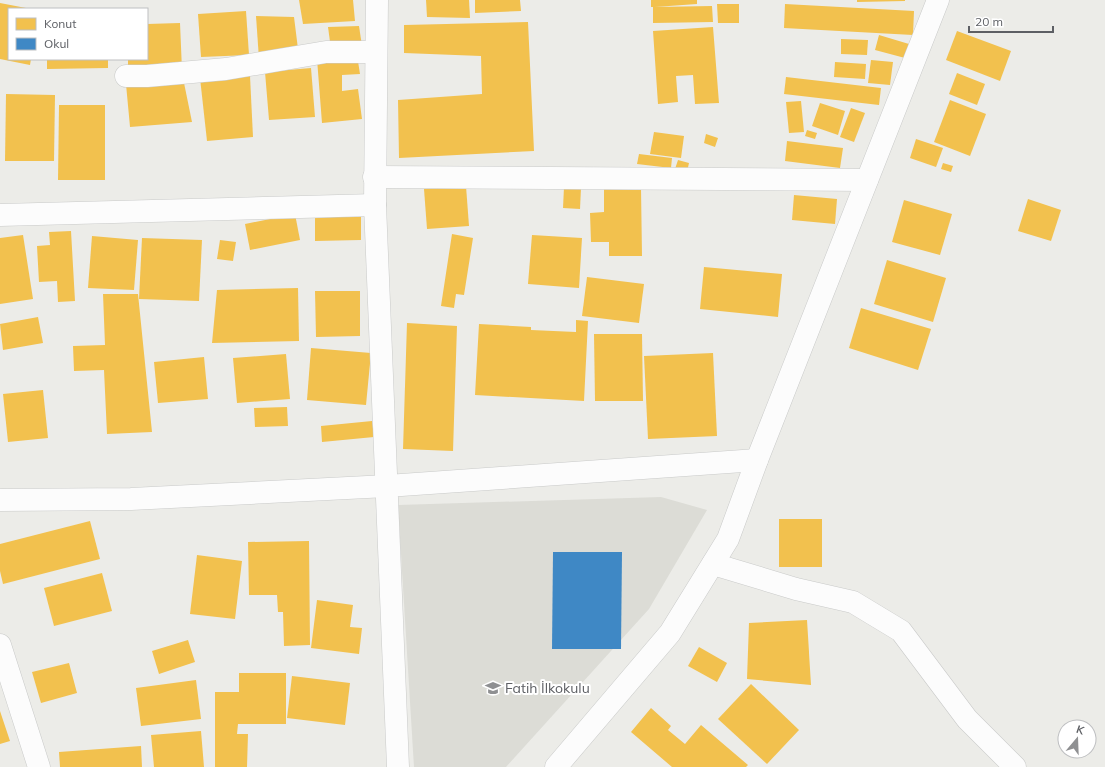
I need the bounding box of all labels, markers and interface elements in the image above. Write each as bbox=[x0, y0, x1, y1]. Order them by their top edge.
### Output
legend bbox=[8, 8, 148, 60]
scale bar bbox=[969, 8, 1053, 34]
text: 20 m bbox=[975, 14, 1003, 29]
text: Konut bbox=[44, 16, 76, 31]
text: Okul bbox=[44, 36, 69, 51]
school or university icon: Fatih İlkokulu bbox=[484, 679, 502, 697]
place label: Fatih İlkokulu bbox=[505, 679, 590, 697]
north arrow bbox=[1057, 719, 1097, 759]
text: K bbox=[1075, 722, 1087, 738]

